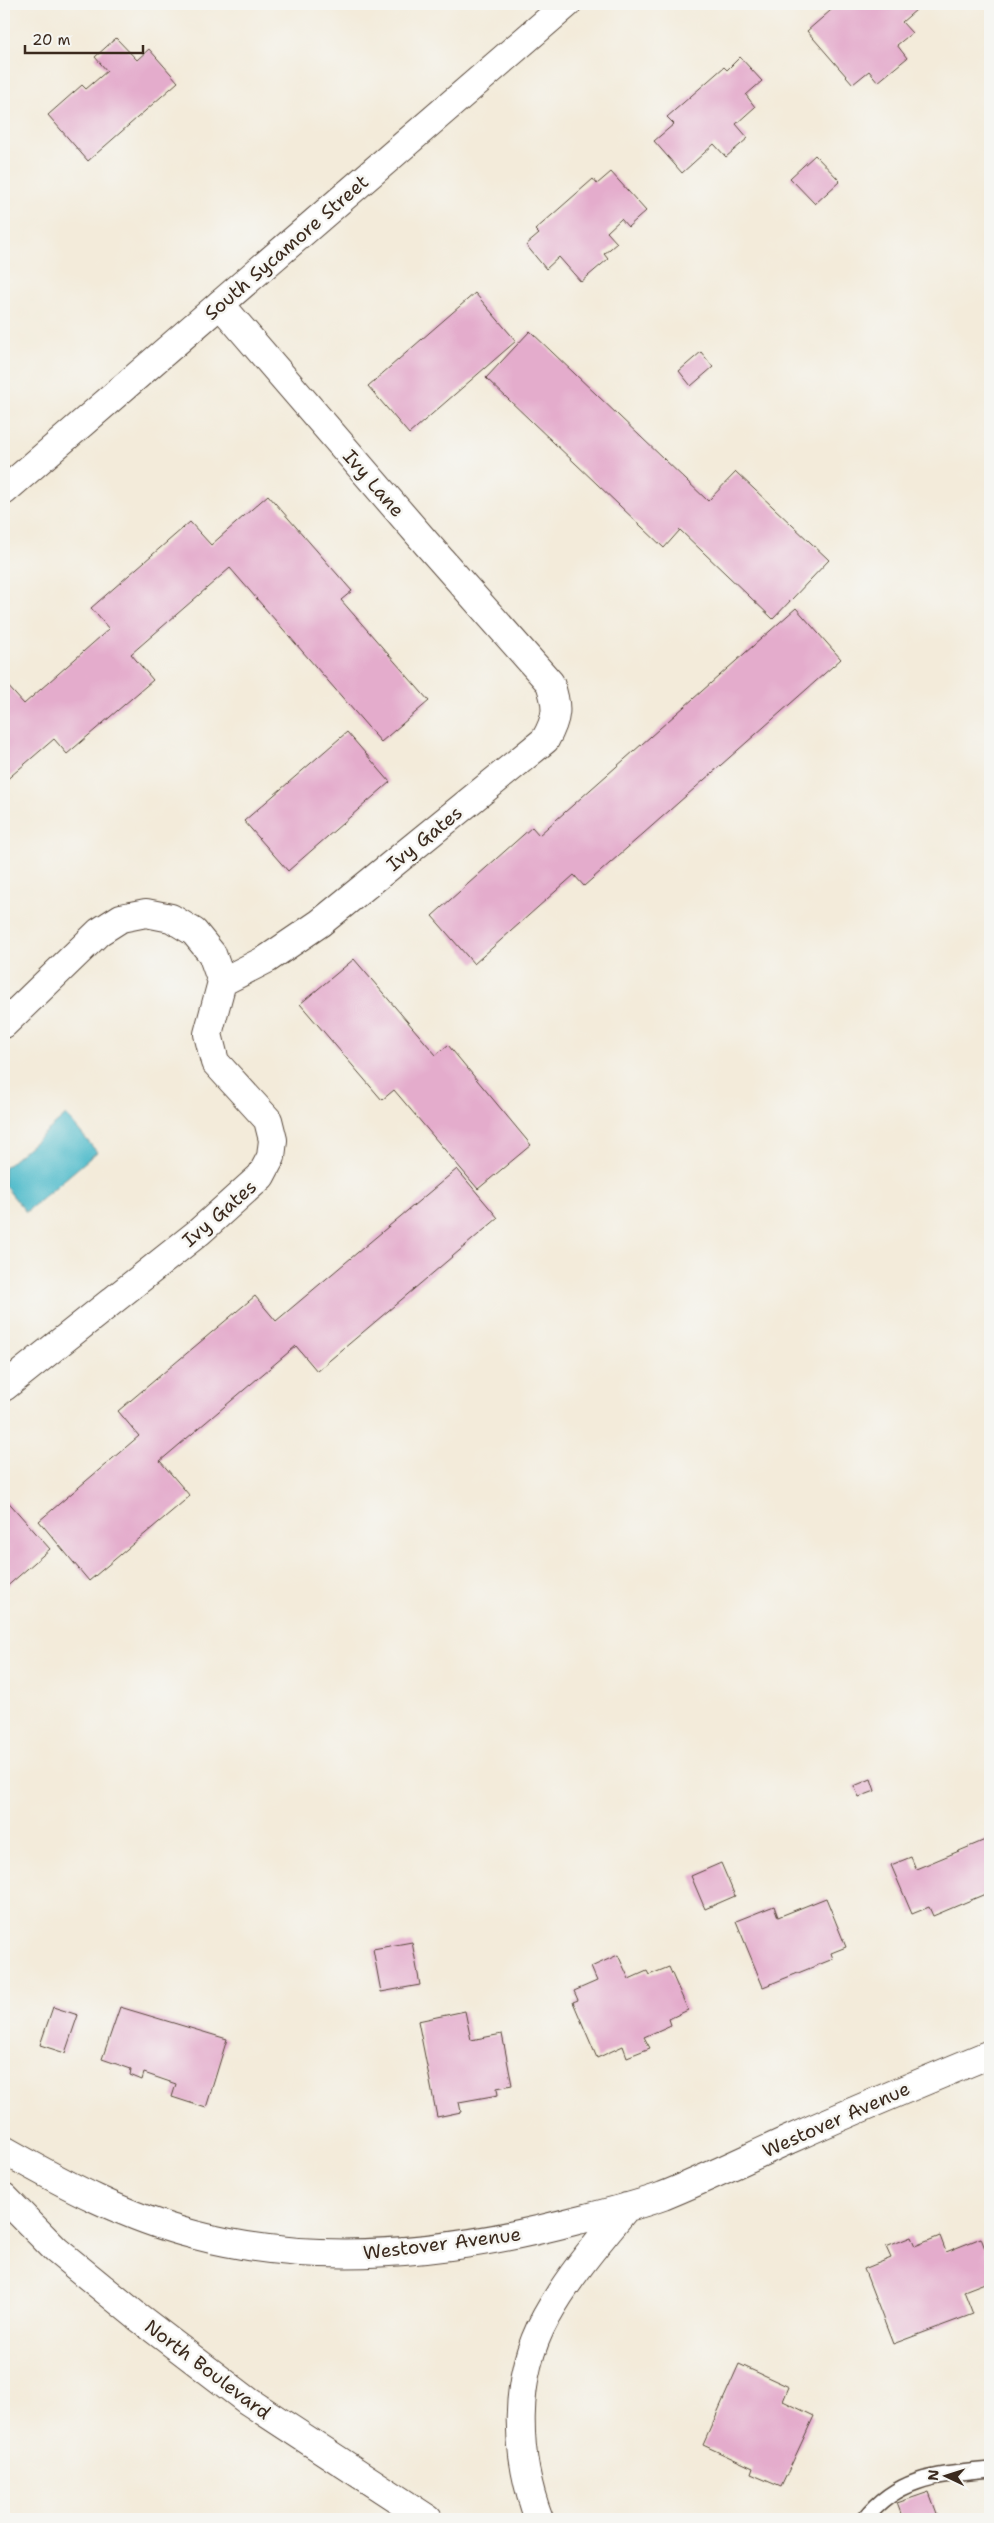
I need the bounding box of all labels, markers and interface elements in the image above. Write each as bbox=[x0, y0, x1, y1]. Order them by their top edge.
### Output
scale bar bbox=[25, 22, 142, 54]
text: 20 m bbox=[32, 30, 71, 50]
street label: South Sycamore Street bbox=[199, 169, 374, 326]
street label: Ivy Lane bbox=[337, 444, 410, 522]
street label: Ivy Gates bbox=[381, 800, 467, 877]
street label: Ivy Gates bbox=[177, 1174, 262, 1253]
street label: Westover Avenue bbox=[759, 2076, 914, 2163]
street label: Westover Avenue bbox=[362, 2221, 522, 2266]
street label: North Boulevard bbox=[140, 2314, 276, 2425]
north arrow bbox=[922, 2450, 972, 2500]
text: N bbox=[924, 2469, 942, 2481]

